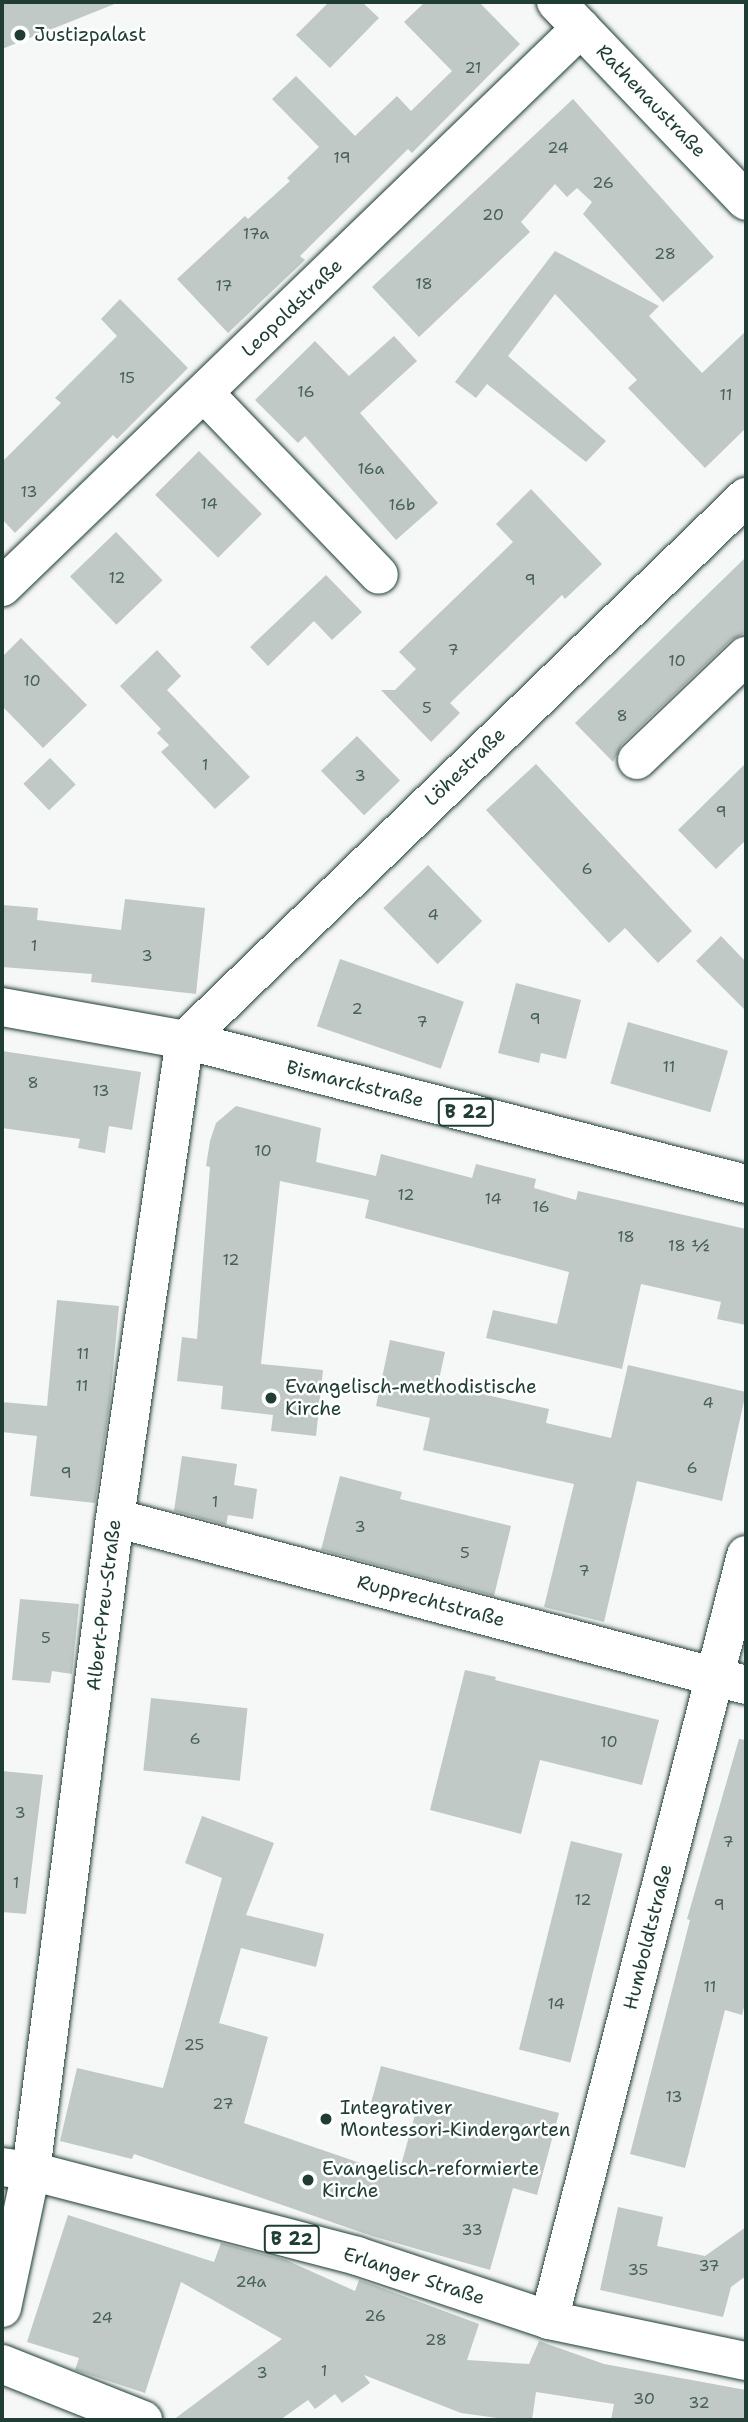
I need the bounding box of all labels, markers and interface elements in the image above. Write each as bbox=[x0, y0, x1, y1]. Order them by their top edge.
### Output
place label: Justizpalast bbox=[34, 24, 146, 46]
marker: Justizpalast bbox=[12, 27, 28, 43]
street label: Rathenaustraße bbox=[591, 40, 711, 162]
house number: 21 bbox=[464, 58, 482, 78]
house number: 24 bbox=[547, 138, 569, 158]
house number: 19 bbox=[333, 148, 351, 168]
house number: 26 bbox=[592, 173, 614, 193]
house number: 20 bbox=[482, 205, 504, 225]
house number: 17a bbox=[243, 224, 269, 244]
house number: 28 bbox=[654, 244, 676, 264]
street label: Leopoldstraße bbox=[237, 254, 347, 362]
house number: 18 bbox=[415, 274, 433, 294]
house number: 17 bbox=[215, 276, 233, 296]
house number: 15 bbox=[119, 368, 135, 388]
house number: 16 bbox=[297, 382, 315, 402]
house number: 11 bbox=[720, 385, 732, 405]
house number: 16a bbox=[357, 459, 385, 479]
house number: 13 bbox=[20, 482, 38, 502]
house number: 14 bbox=[200, 494, 218, 514]
house number: 16b bbox=[389, 495, 415, 515]
house number: 12 bbox=[108, 568, 126, 588]
house number: 9 bbox=[524, 570, 536, 590]
house number: 7 bbox=[447, 640, 459, 660]
house number: 10 bbox=[668, 651, 686, 671]
house number: 10 bbox=[23, 671, 41, 691]
house number: 5 bbox=[422, 698, 432, 718]
house number: 8 bbox=[616, 706, 628, 726]
street label: Löhestraße bbox=[420, 723, 510, 811]
house number: 1 bbox=[202, 755, 208, 775]
house number: 3 bbox=[354, 766, 366, 786]
house number: 9 bbox=[715, 802, 727, 822]
house number: 6 bbox=[581, 859, 593, 879]
house number: 4 bbox=[427, 905, 439, 925]
house number: 1 bbox=[31, 936, 37, 956]
house number: 3 bbox=[141, 946, 153, 966]
house number: 2 bbox=[351, 999, 363, 1019]
house number: 9 bbox=[529, 1009, 541, 1029]
house number: 7 bbox=[416, 1012, 428, 1032]
street label: Bismarckstraße bbox=[284, 1056, 426, 1112]
house number: 11 bbox=[663, 1057, 675, 1077]
house number: 8 bbox=[27, 1073, 39, 1093]
house number: 13 bbox=[92, 1081, 110, 1101]
road number: B 22 bbox=[436, 1098, 496, 1126]
house number: 10 bbox=[254, 1141, 272, 1161]
house number: 12 bbox=[397, 1185, 415, 1205]
house number: 14 bbox=[484, 1189, 502, 1209]
house number: 16 bbox=[532, 1197, 550, 1217]
house number: 18 bbox=[617, 1227, 635, 1247]
house number: 18 ½ bbox=[668, 1236, 710, 1256]
house number: 12 bbox=[222, 1250, 240, 1270]
house number: 11 bbox=[77, 1344, 89, 1364]
house number: 11 bbox=[76, 1376, 88, 1396]
place label: Evangelisch-methodistische Kirche bbox=[285, 1376, 537, 1420]
marker: Evangelisch-methodistische Kirche bbox=[263, 1390, 279, 1406]
house number: 4 bbox=[702, 1393, 714, 1413]
house number: 6 bbox=[686, 1458, 698, 1478]
house number: 9 bbox=[60, 1463, 72, 1483]
house number: 1 bbox=[212, 1492, 218, 1512]
house number: 3 bbox=[354, 1517, 366, 1537]
street label: Albert-Preu-Straße bbox=[82, 1518, 126, 1692]
house number: 5 bbox=[460, 1543, 470, 1563]
house number: 7 bbox=[578, 1561, 590, 1581]
street label: Rupprechtstraße bbox=[355, 1570, 507, 1632]
house number: 5 bbox=[41, 1628, 51, 1648]
house number: 6 bbox=[189, 1729, 201, 1749]
house number: 10 bbox=[600, 1732, 618, 1752]
house number: 3 bbox=[14, 1803, 26, 1823]
house number: 7 bbox=[722, 1832, 734, 1852]
street label: Humboldtstraße bbox=[619, 1862, 677, 2012]
house number: 1 bbox=[13, 1873, 19, 1893]
house number: 12 bbox=[574, 1890, 592, 1910]
house number: 9 bbox=[713, 1895, 725, 1915]
house number: 11 bbox=[704, 1977, 716, 1997]
house number: 14 bbox=[547, 1994, 565, 2014]
house number: 25 bbox=[184, 2035, 204, 2055]
house number: 13 bbox=[665, 2087, 683, 2107]
house number: 27 bbox=[212, 2094, 234, 2114]
place label: Integrativer Montessori-Kindergarten bbox=[340, 2097, 570, 2141]
marker: Integrativer Montessori-Kindergarten bbox=[318, 2111, 334, 2127]
place label: Evangelisch-reformierte Kirche bbox=[322, 2158, 539, 2202]
marker: Evangelisch-reformierte Kirche bbox=[300, 2172, 316, 2188]
house number: 33 bbox=[461, 2220, 483, 2240]
road number: B 22 bbox=[262, 2224, 322, 2253]
street label: Erlanger Straße bbox=[340, 2242, 488, 2310]
house number: 37 bbox=[698, 2256, 720, 2276]
house number: 35 bbox=[628, 2260, 648, 2280]
house number: 24a bbox=[235, 2272, 267, 2292]
house number: 26 bbox=[364, 2306, 386, 2326]
house number: 24 bbox=[91, 2308, 113, 2328]
house number: 28 bbox=[425, 2330, 447, 2350]
house number: 1 bbox=[321, 2361, 327, 2381]
house number: 3 bbox=[256, 2363, 268, 2383]
house number: 30 bbox=[633, 2389, 655, 2409]
house number: 32 bbox=[688, 2393, 710, 2413]

